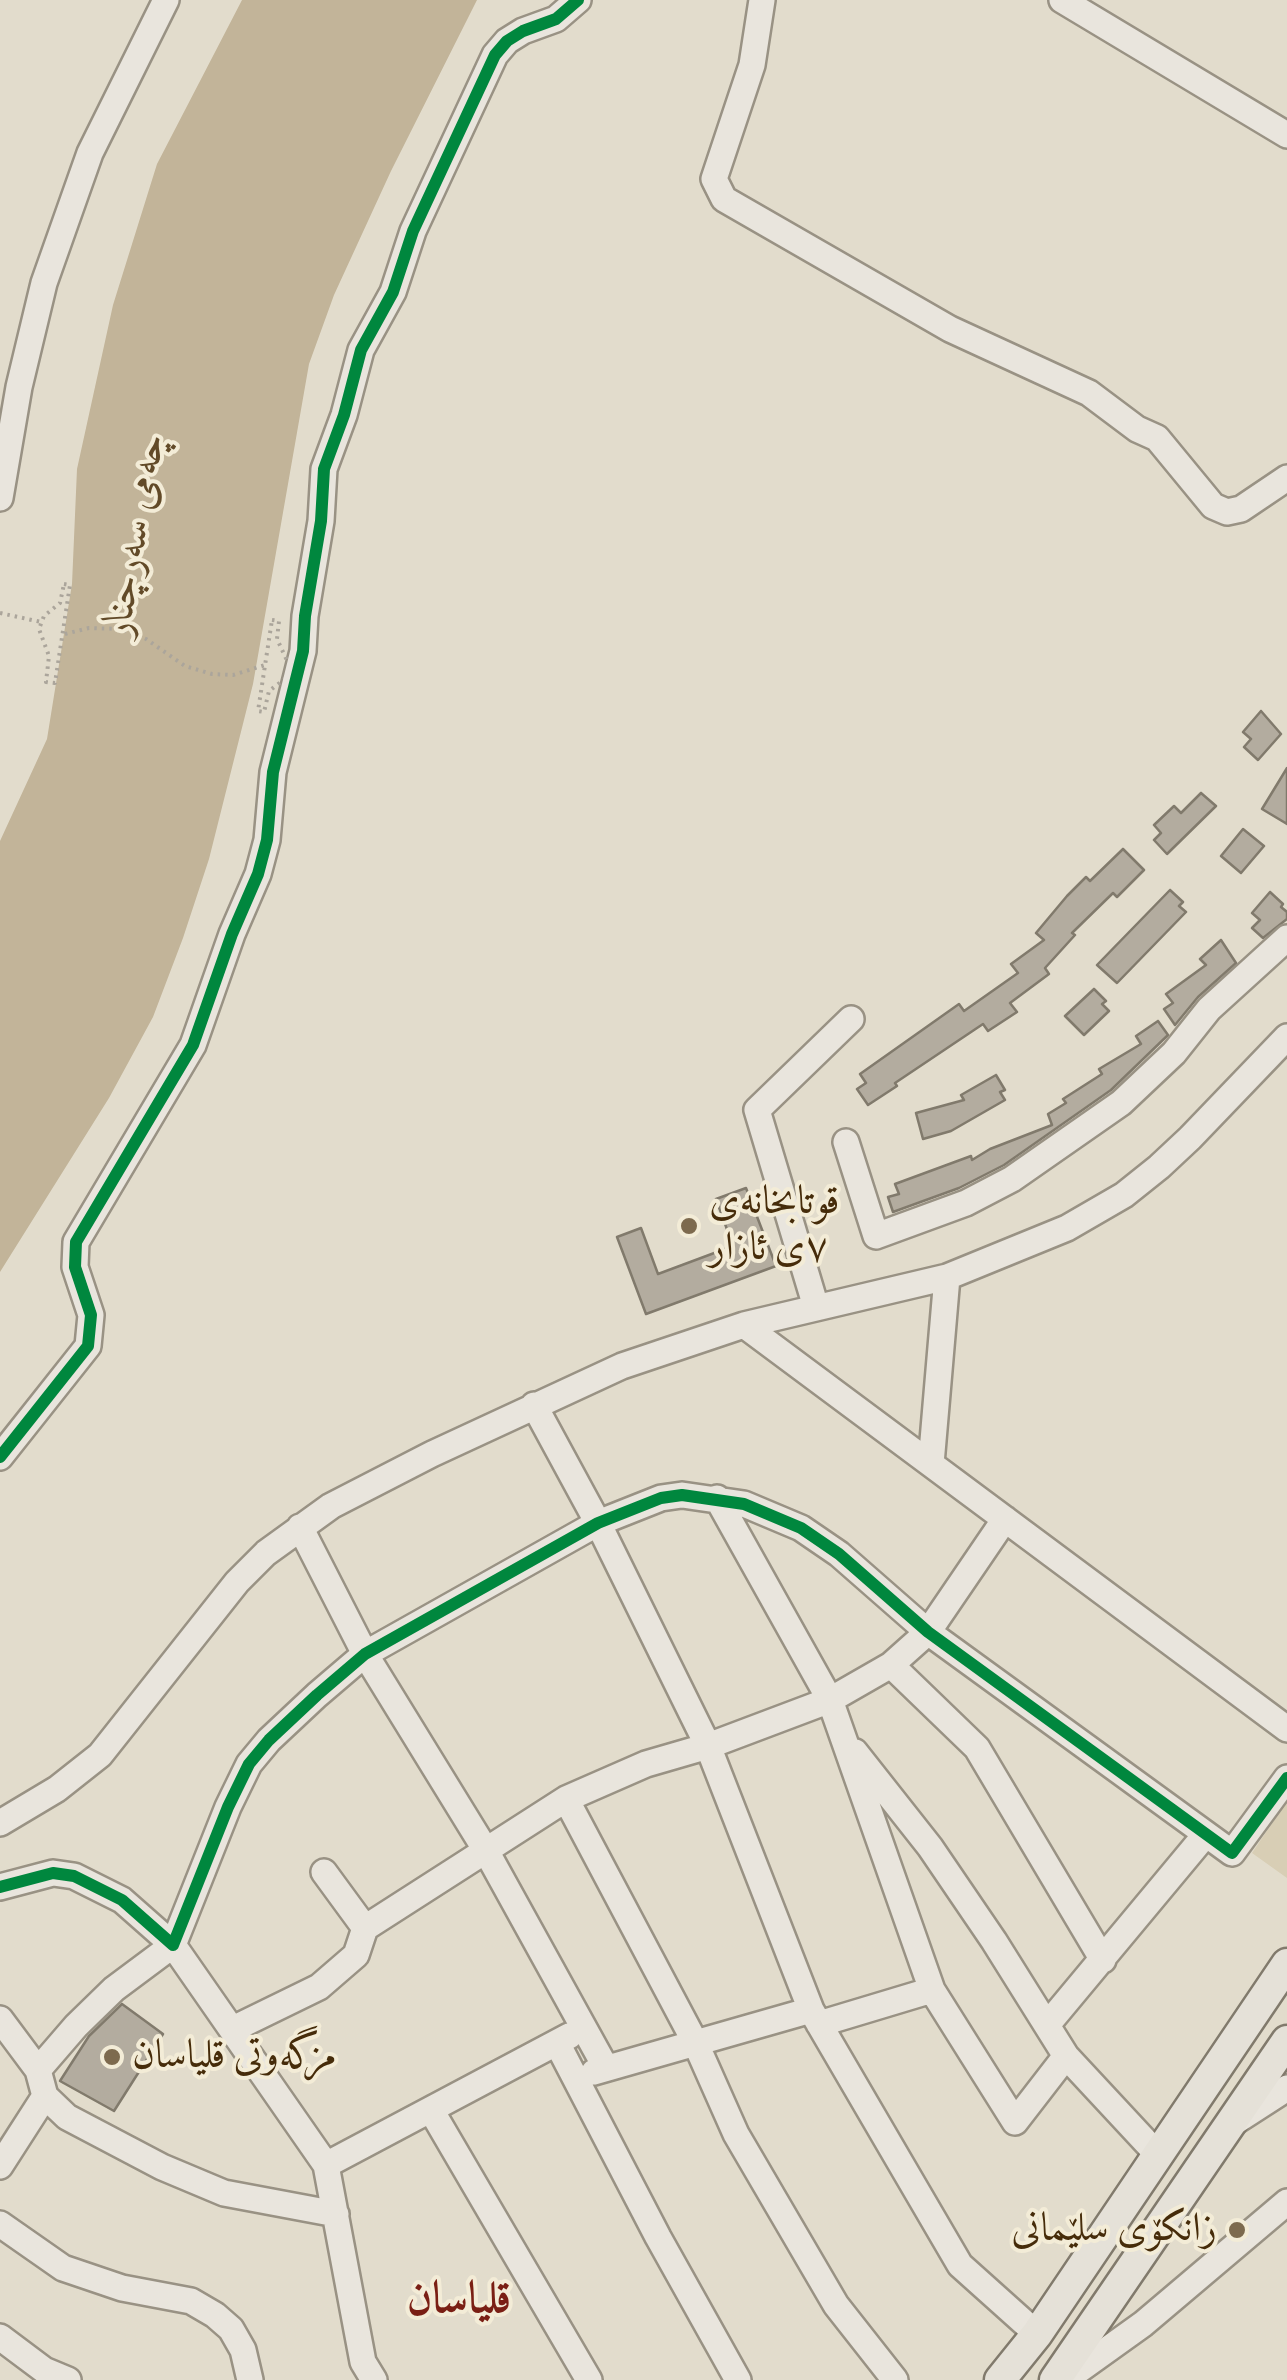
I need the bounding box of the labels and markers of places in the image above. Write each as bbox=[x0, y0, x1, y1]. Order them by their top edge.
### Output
place label: قوتابخانەی ٧ی ئازار bbox=[709, 1179, 840, 1273]
marker: قوتابخانەی ٧ی ئازار bbox=[678, 1215, 700, 1237]
place label: مزگەوتی قلیاسان bbox=[132, 2033, 336, 2081]
marker: مزگەوتی قلیاسان bbox=[101, 2046, 123, 2068]
place label: زانکۆی سلێمانی bbox=[1011, 2206, 1217, 2254]
marker: زانکۆی سلێمانی bbox=[1226, 2219, 1248, 2241]

